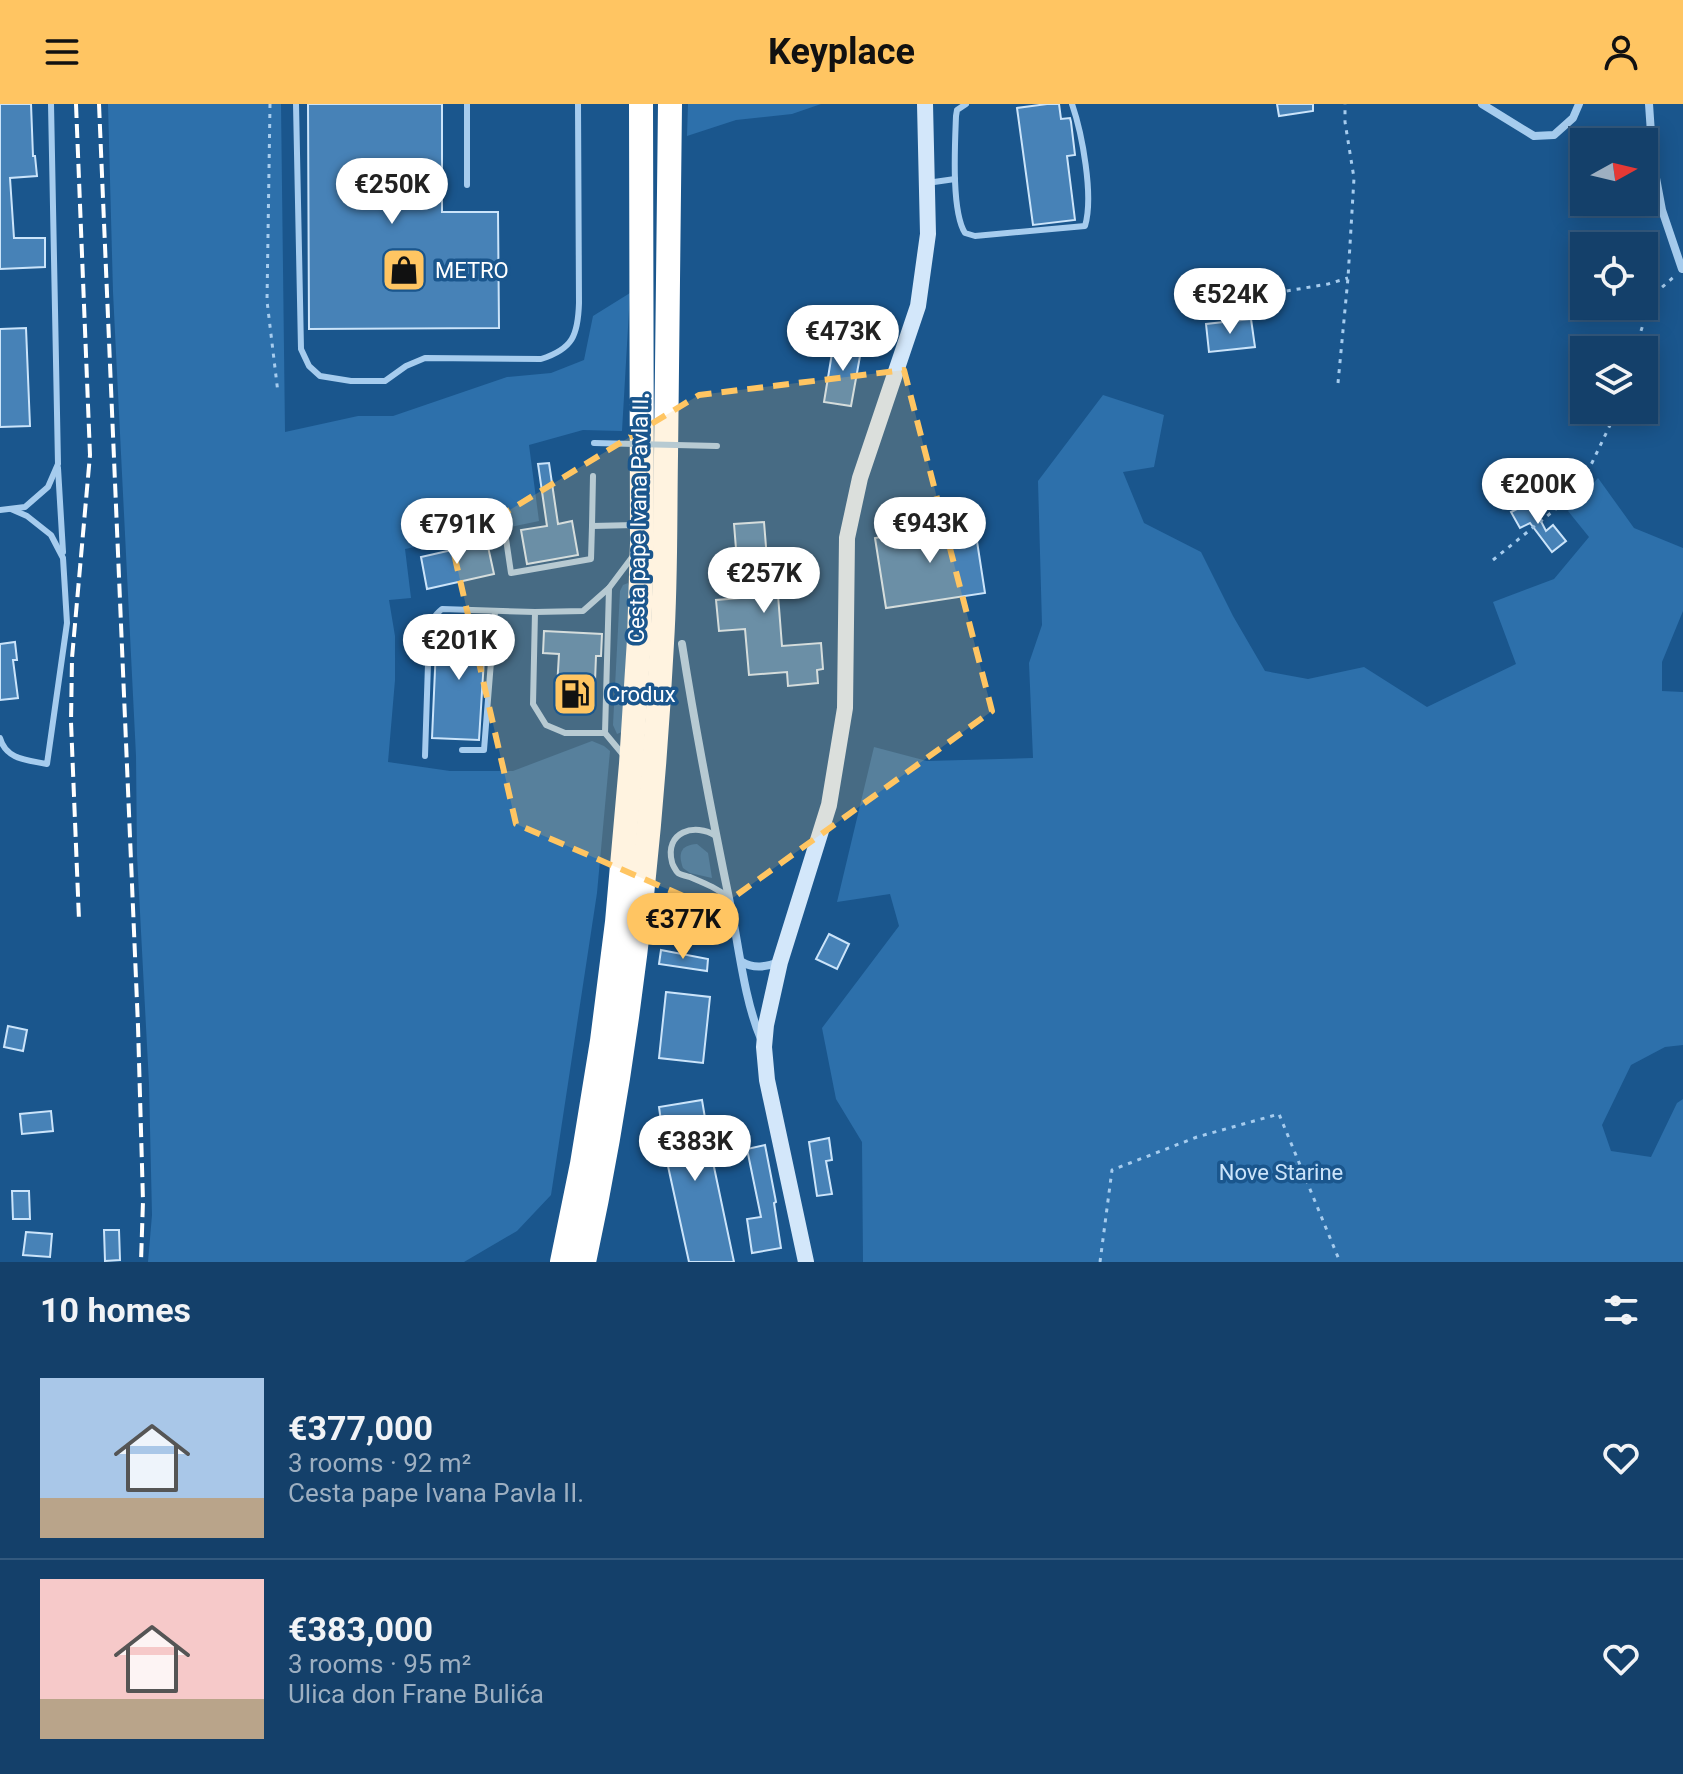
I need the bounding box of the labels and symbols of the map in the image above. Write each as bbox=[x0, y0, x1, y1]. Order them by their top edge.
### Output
north arrow bbox=[1570, 128, 1658, 216]
pin: €250K bbox=[336, 158, 448, 226]
shop icon: METRO bbox=[380, 246, 428, 294]
place label: METRO bbox=[435, 258, 509, 283]
pin: €524K bbox=[1174, 268, 1286, 336]
pin: €473K bbox=[787, 305, 899, 373]
street label: Cesta pape Ivana Pavla II. bbox=[624, 393, 653, 643]
pin: €200K bbox=[1482, 458, 1594, 526]
pin: €943K bbox=[874, 497, 986, 565]
pin: €791K bbox=[401, 498, 513, 566]
pin: €257K bbox=[708, 547, 820, 615]
pin: €201K bbox=[403, 614, 515, 682]
fuel station icon: Crodux bbox=[551, 670, 599, 718]
place label: Crodux bbox=[606, 682, 676, 707]
pin: €377K bbox=[627, 893, 739, 961]
pin: €383K bbox=[639, 1115, 751, 1183]
park label: Nove Starine bbox=[1219, 1160, 1343, 1185]

